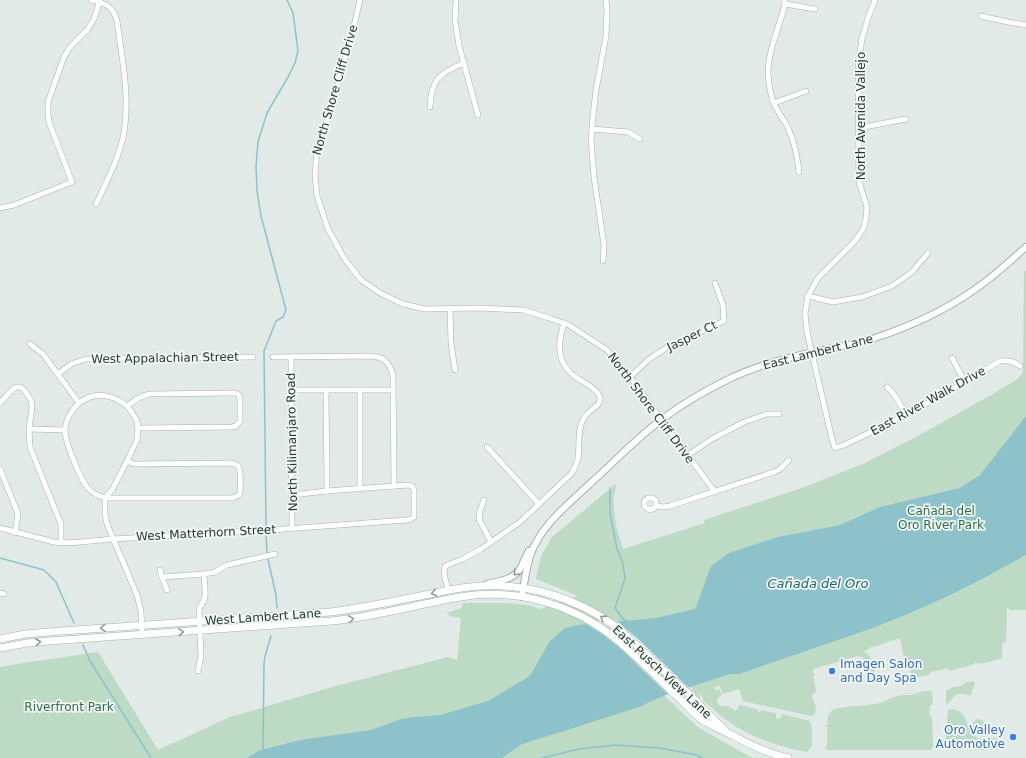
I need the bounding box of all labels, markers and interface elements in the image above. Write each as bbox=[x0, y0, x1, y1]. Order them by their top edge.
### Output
street label: North Shore Cliff Drive bbox=[310, 23, 360, 157]
street label: North Avenida Vallejo bbox=[854, 52, 868, 180]
street label: Jasper Ct bbox=[664, 318, 720, 355]
street label: East Lambert Lane bbox=[762, 332, 874, 372]
street label: West Appalachian Street bbox=[91, 350, 239, 366]
street label: North Shore Cliff Drive bbox=[605, 350, 697, 466]
street label: East River Walk Drive bbox=[868, 364, 988, 438]
street label: North Kilimanjaro Road bbox=[284, 373, 300, 511]
park label: Cañada del Oro River Park bbox=[898, 504, 984, 532]
street label: West Matterhorn Street bbox=[136, 522, 277, 544]
one-way arrow bbox=[513, 568, 520, 576]
water label: Cañada del Oro bbox=[767, 576, 869, 591]
one-way arrow bbox=[430, 589, 437, 597]
street label: West Lambert Lane bbox=[204, 606, 322, 628]
one-way arrow bbox=[347, 615, 354, 624]
one-way arrow bbox=[600, 616, 607, 623]
one-way arrow bbox=[100, 623, 106, 632]
street label: East Pusch View Lane bbox=[610, 623, 714, 721]
one-way arrow bbox=[178, 627, 184, 636]
one-way arrow bbox=[35, 638, 42, 647]
place label: Imagen Salon and Day Spa bbox=[840, 657, 922, 685]
marker: Imagen Salon and Day Spa bbox=[827, 666, 837, 676]
park label: Riverfront Park bbox=[24, 700, 114, 714]
place label: Oro Valley Automotive bbox=[936, 723, 1005, 751]
marker: Oro Valley Automotive bbox=[1008, 732, 1018, 742]

